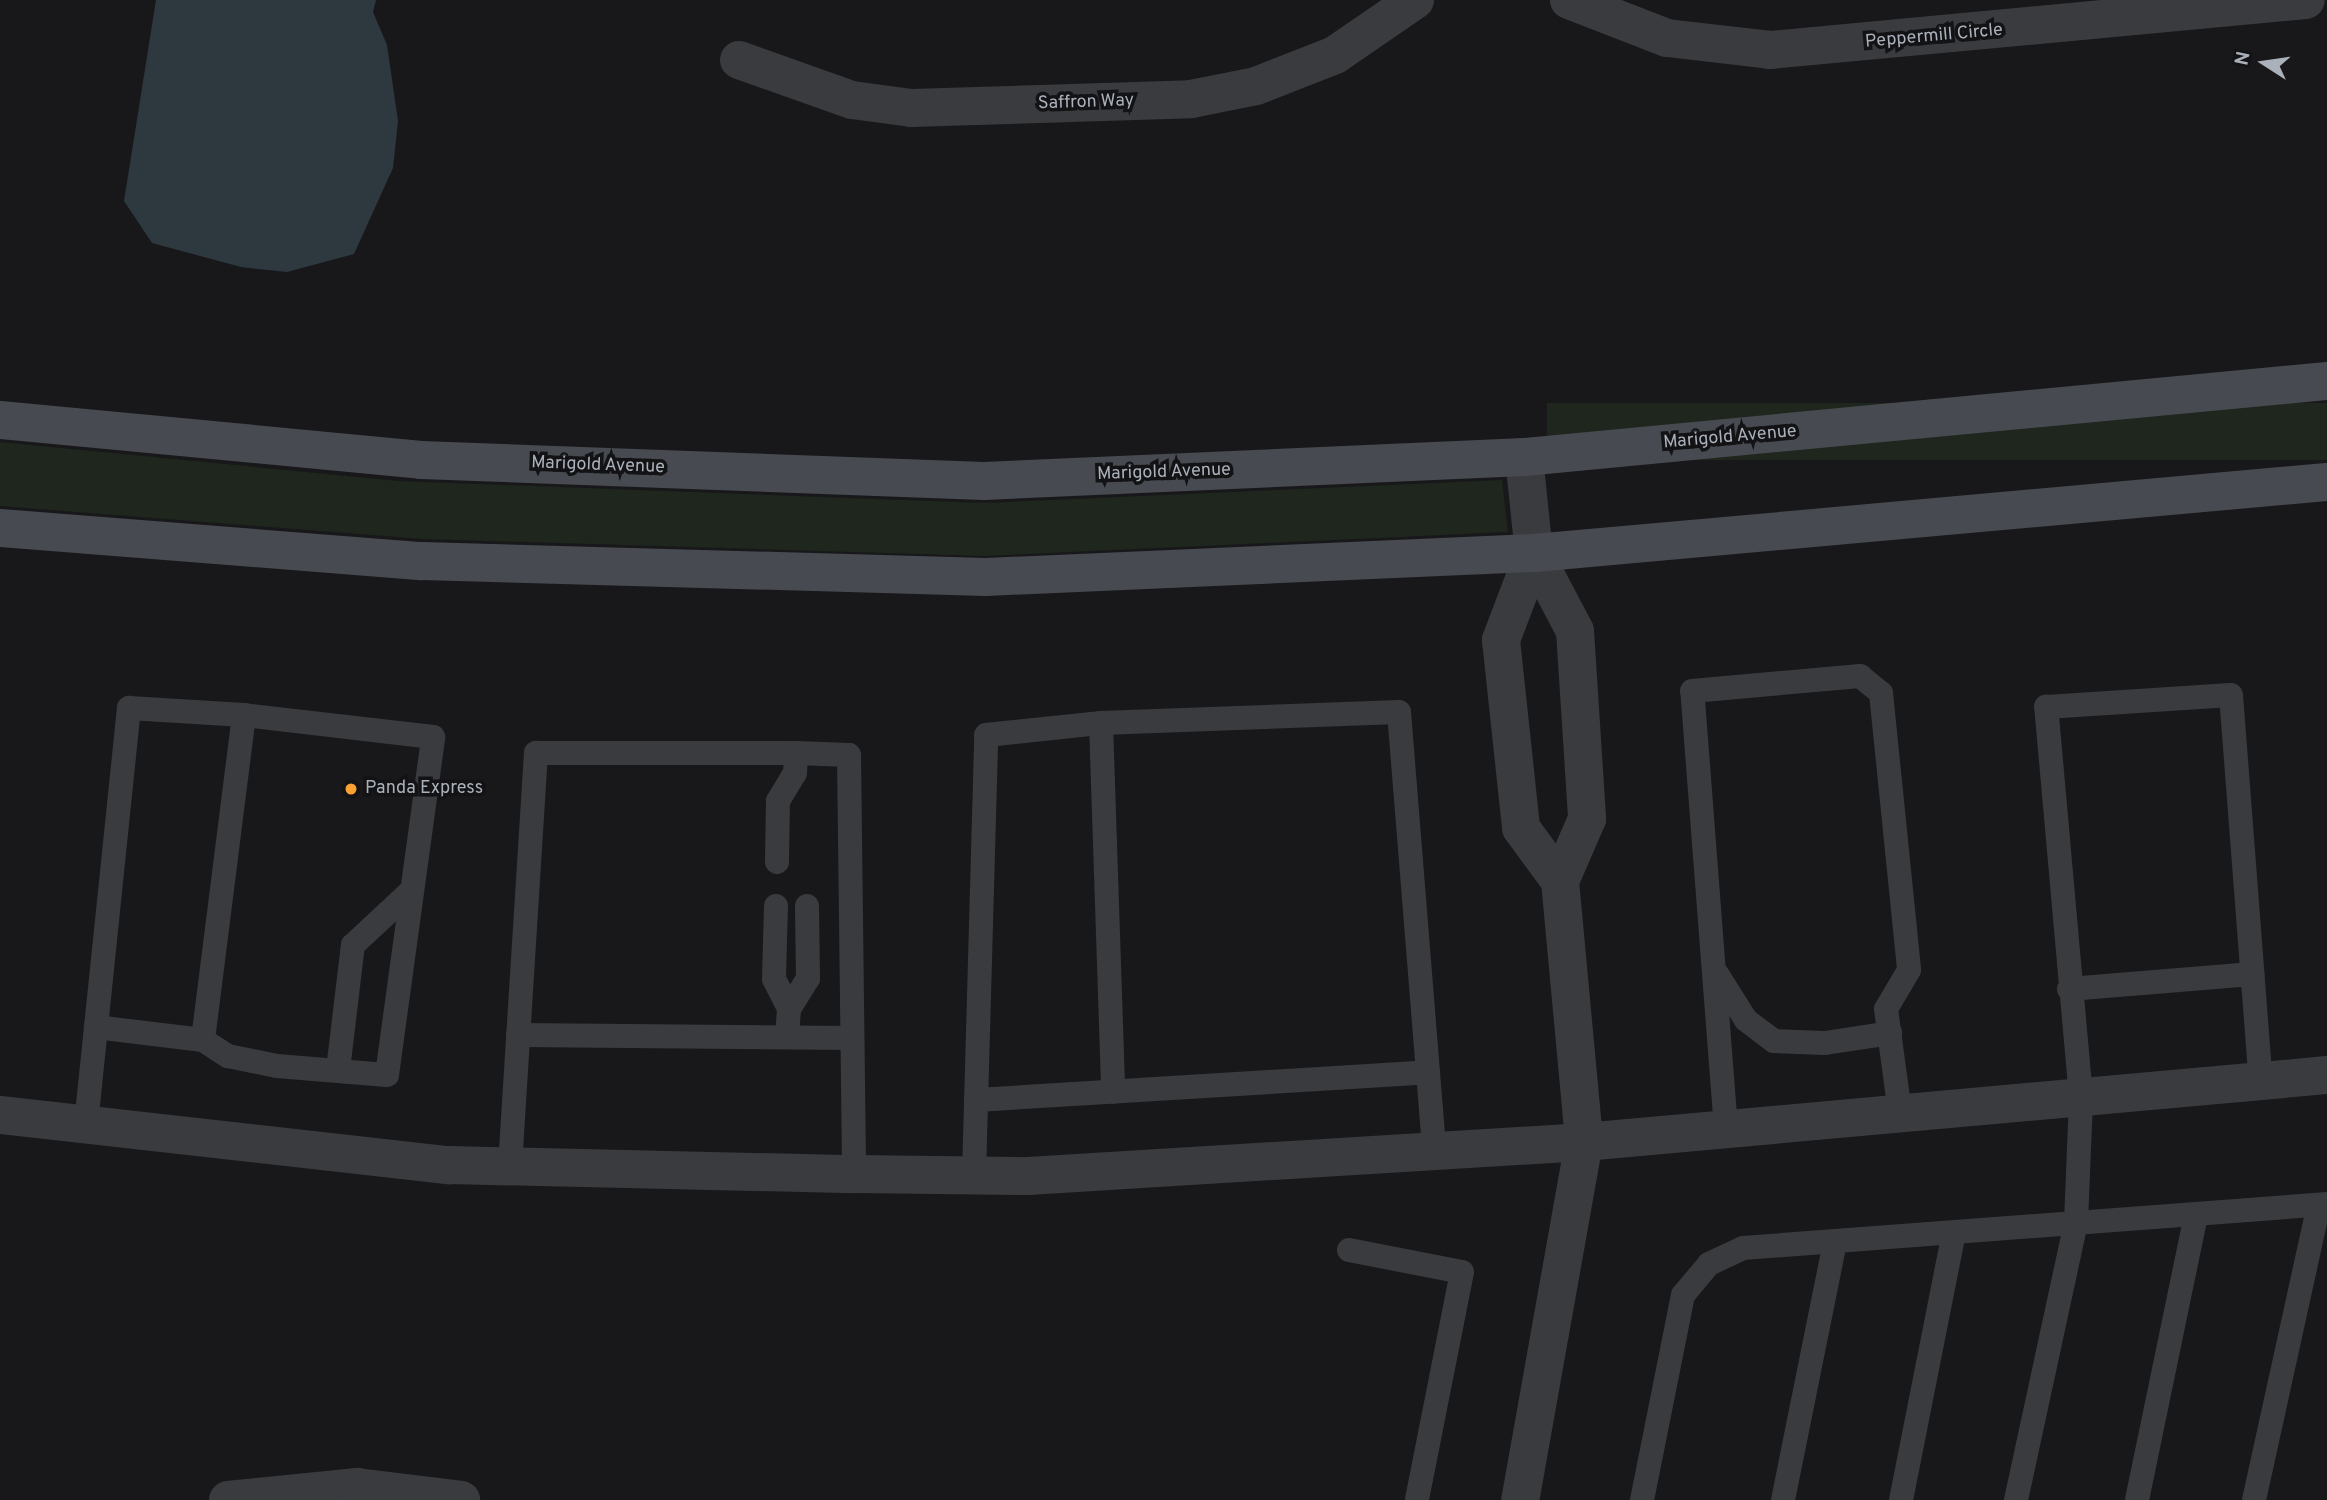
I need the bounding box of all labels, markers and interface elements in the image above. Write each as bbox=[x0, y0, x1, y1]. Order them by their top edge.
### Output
street label: Peppermill Circle bbox=[1864, 20, 2004, 54]
north arrow bbox=[2229, 28, 2299, 98]
text: N bbox=[2230, 49, 2257, 68]
street label: Saffron Way bbox=[1037, 91, 1135, 115]
street label: Marigold Avenue bbox=[1662, 421, 1798, 455]
street label: Marigold Avenue bbox=[530, 453, 666, 479]
street label: Marigold Avenue bbox=[1096, 460, 1232, 486]
place label: Panda Express bbox=[365, 778, 483, 800]
marker: Panda Express bbox=[343, 781, 359, 797]

